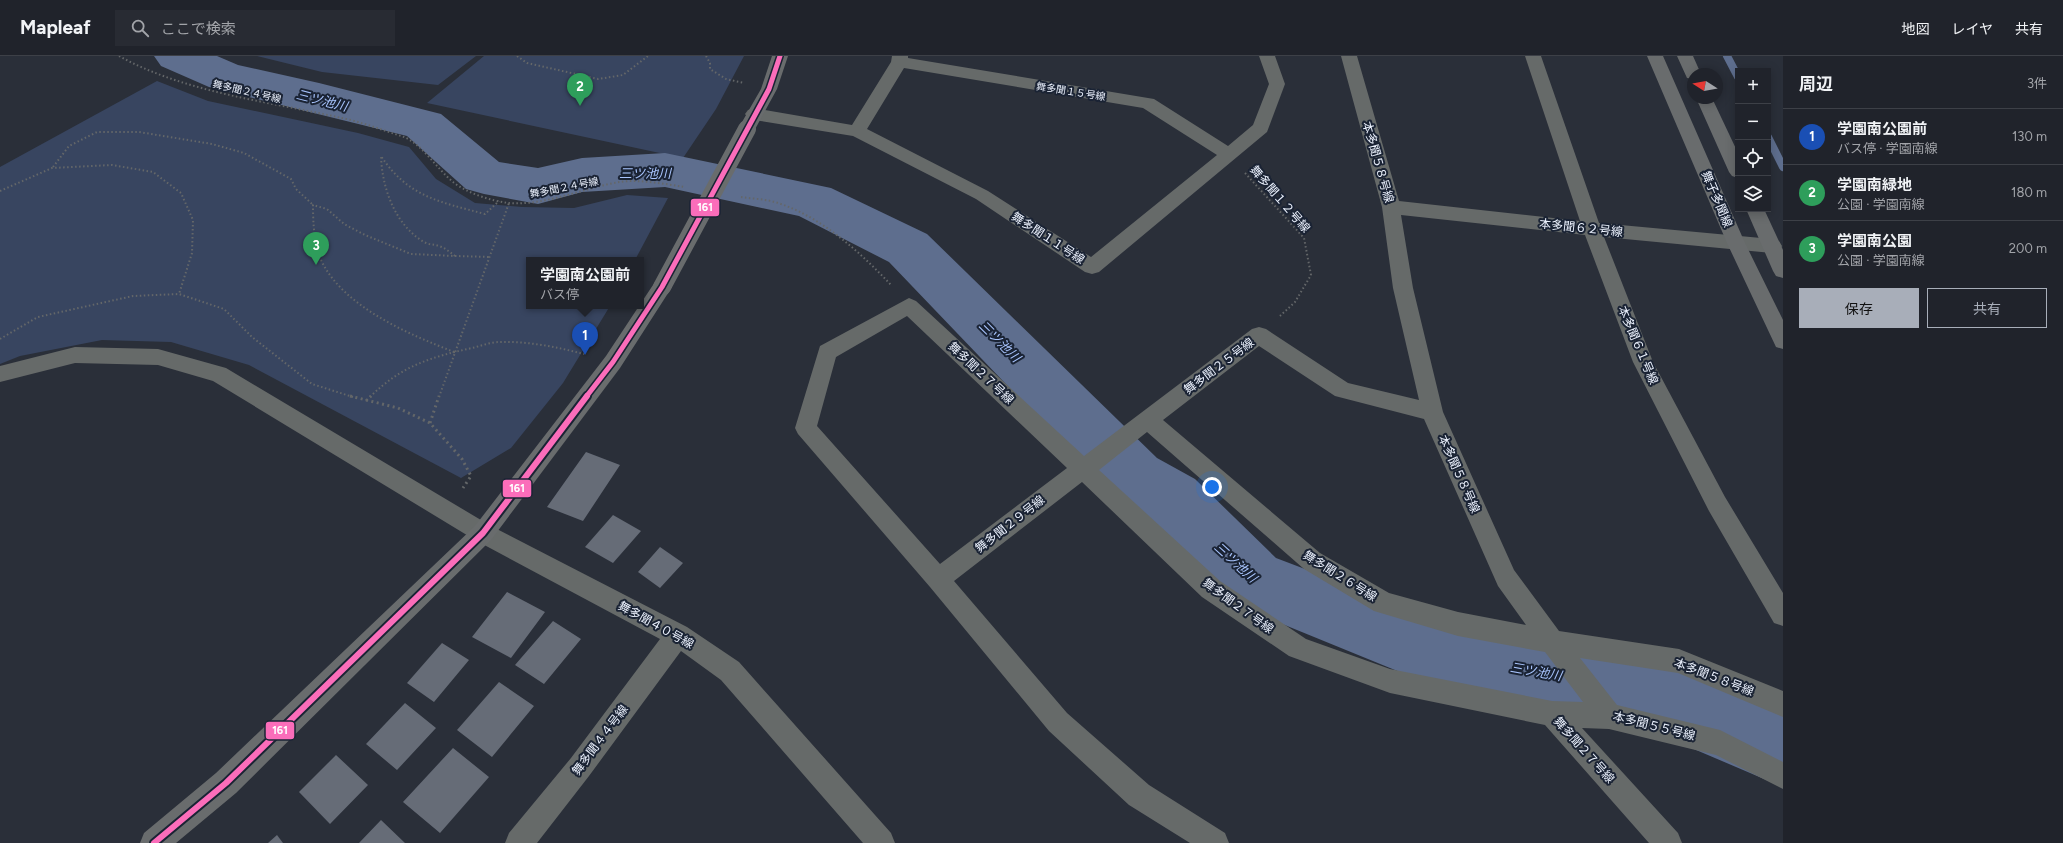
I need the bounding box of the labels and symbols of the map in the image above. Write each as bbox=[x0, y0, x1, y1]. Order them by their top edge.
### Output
north arrow bbox=[1687, 68, 1723, 104]
pin: 2 bbox=[567, 73, 593, 106]
street label: 舞多聞２４号線 bbox=[211, 77, 282, 106]
street label: 舞多聞１５号線 bbox=[1035, 80, 1107, 103]
water label: 三ツ池川 bbox=[295, 87, 351, 115]
street label: 本多聞５８号線 bbox=[1360, 120, 1396, 204]
street label: 舞多聞１２号線 bbox=[1247, 163, 1313, 235]
water label: 三ツ池川 bbox=[619, 166, 673, 181]
street label: 舞子多聞線 bbox=[1699, 169, 1735, 229]
street label: 舞多聞２４号線 bbox=[528, 174, 600, 201]
line badge: 161 bbox=[690, 198, 720, 217]
text: 161 bbox=[697, 201, 713, 214]
street label: 舞多聞１１号線 bbox=[1009, 209, 1087, 267]
street label: 本多聞６２号線 bbox=[1538, 217, 1624, 239]
pin: 3 bbox=[303, 232, 329, 265]
street label: 本多聞６１号線 bbox=[1615, 304, 1661, 386]
water label: 三ツ池川 bbox=[976, 318, 1025, 366]
pin: 1 bbox=[572, 322, 598, 355]
street label: 舞多聞２５号線 bbox=[1181, 335, 1257, 397]
street label: 舞多聞２７号線 bbox=[946, 339, 1016, 407]
street label: 本多聞５８号線 bbox=[1436, 433, 1482, 515]
your location bbox=[1202, 477, 1222, 497]
line badge: 161 bbox=[502, 479, 532, 498]
text: 161 bbox=[509, 482, 525, 495]
street label: 舞多聞２９号線 bbox=[973, 493, 1047, 555]
water label: 三ツ池川 bbox=[1211, 539, 1261, 587]
street label: 舞多聞２６号線 bbox=[1301, 548, 1379, 604]
street label: 舞多聞２７号線 bbox=[1200, 576, 1276, 636]
street label: 舞多聞４０号線 bbox=[616, 599, 696, 651]
street label: 本多聞５８号線 bbox=[1672, 655, 1756, 699]
water label: 三ツ池川 bbox=[1509, 660, 1565, 684]
street label: 舞多聞４４号線 bbox=[569, 702, 631, 778]
street label: 本多聞５５号線 bbox=[1612, 709, 1696, 743]
street label: 舞多聞２７号線 bbox=[1551, 714, 1617, 786]
line badge: 161 bbox=[265, 721, 295, 740]
text: 161 bbox=[272, 724, 288, 737]

